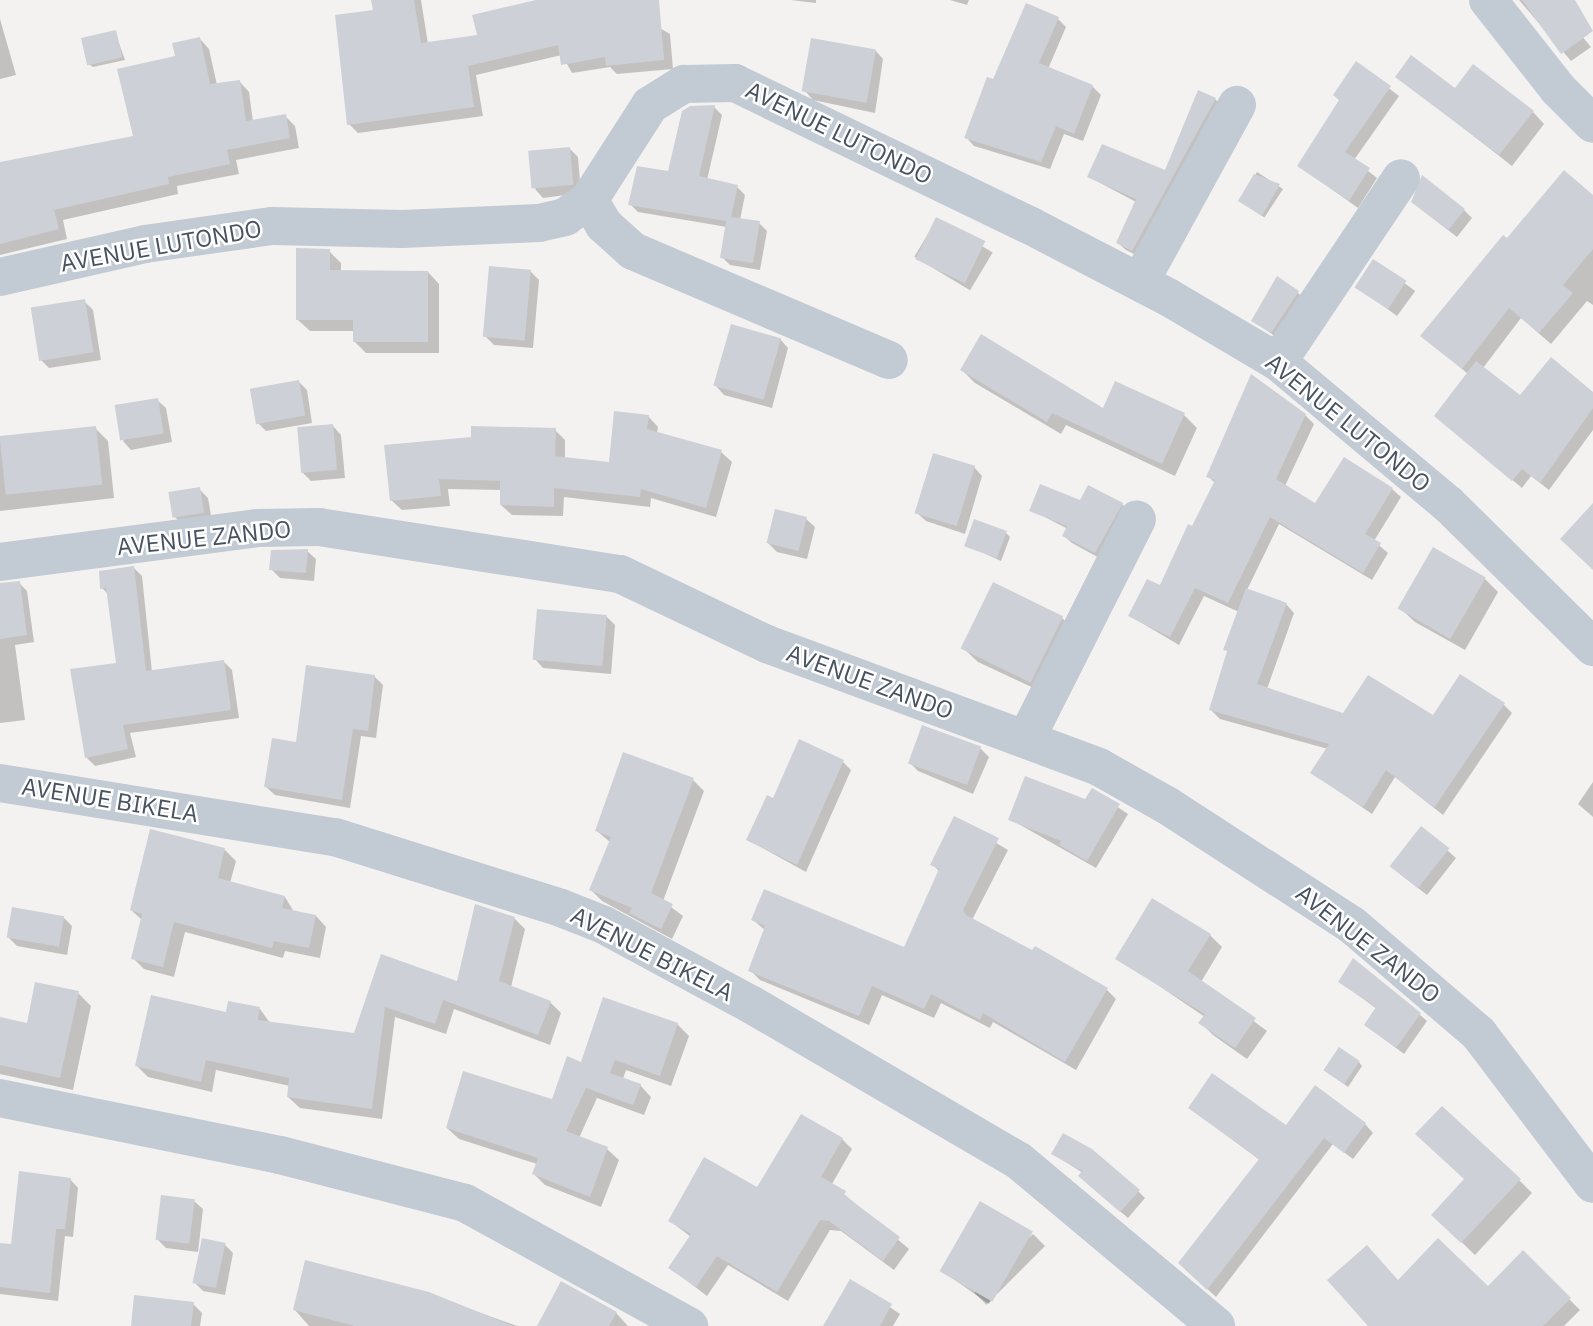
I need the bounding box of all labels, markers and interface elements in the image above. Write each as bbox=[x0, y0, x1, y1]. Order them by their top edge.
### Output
street label: AVENUE LUTONDO bbox=[741, 75, 937, 191]
street label: AVENUE LUTONDO bbox=[58, 214, 264, 278]
street label: AVENUE LUTONDO bbox=[1260, 348, 1436, 498]
street label: AVENUE ZANDO bbox=[115, 515, 293, 561]
street label: AVENUE ZANDO bbox=[783, 638, 957, 726]
street label: AVENUE BIKELA bbox=[20, 772, 200, 828]
street label: AVENUE ZANDO bbox=[1290, 879, 1446, 1009]
street label: AVENUE BIKELA bbox=[566, 901, 738, 1007]

